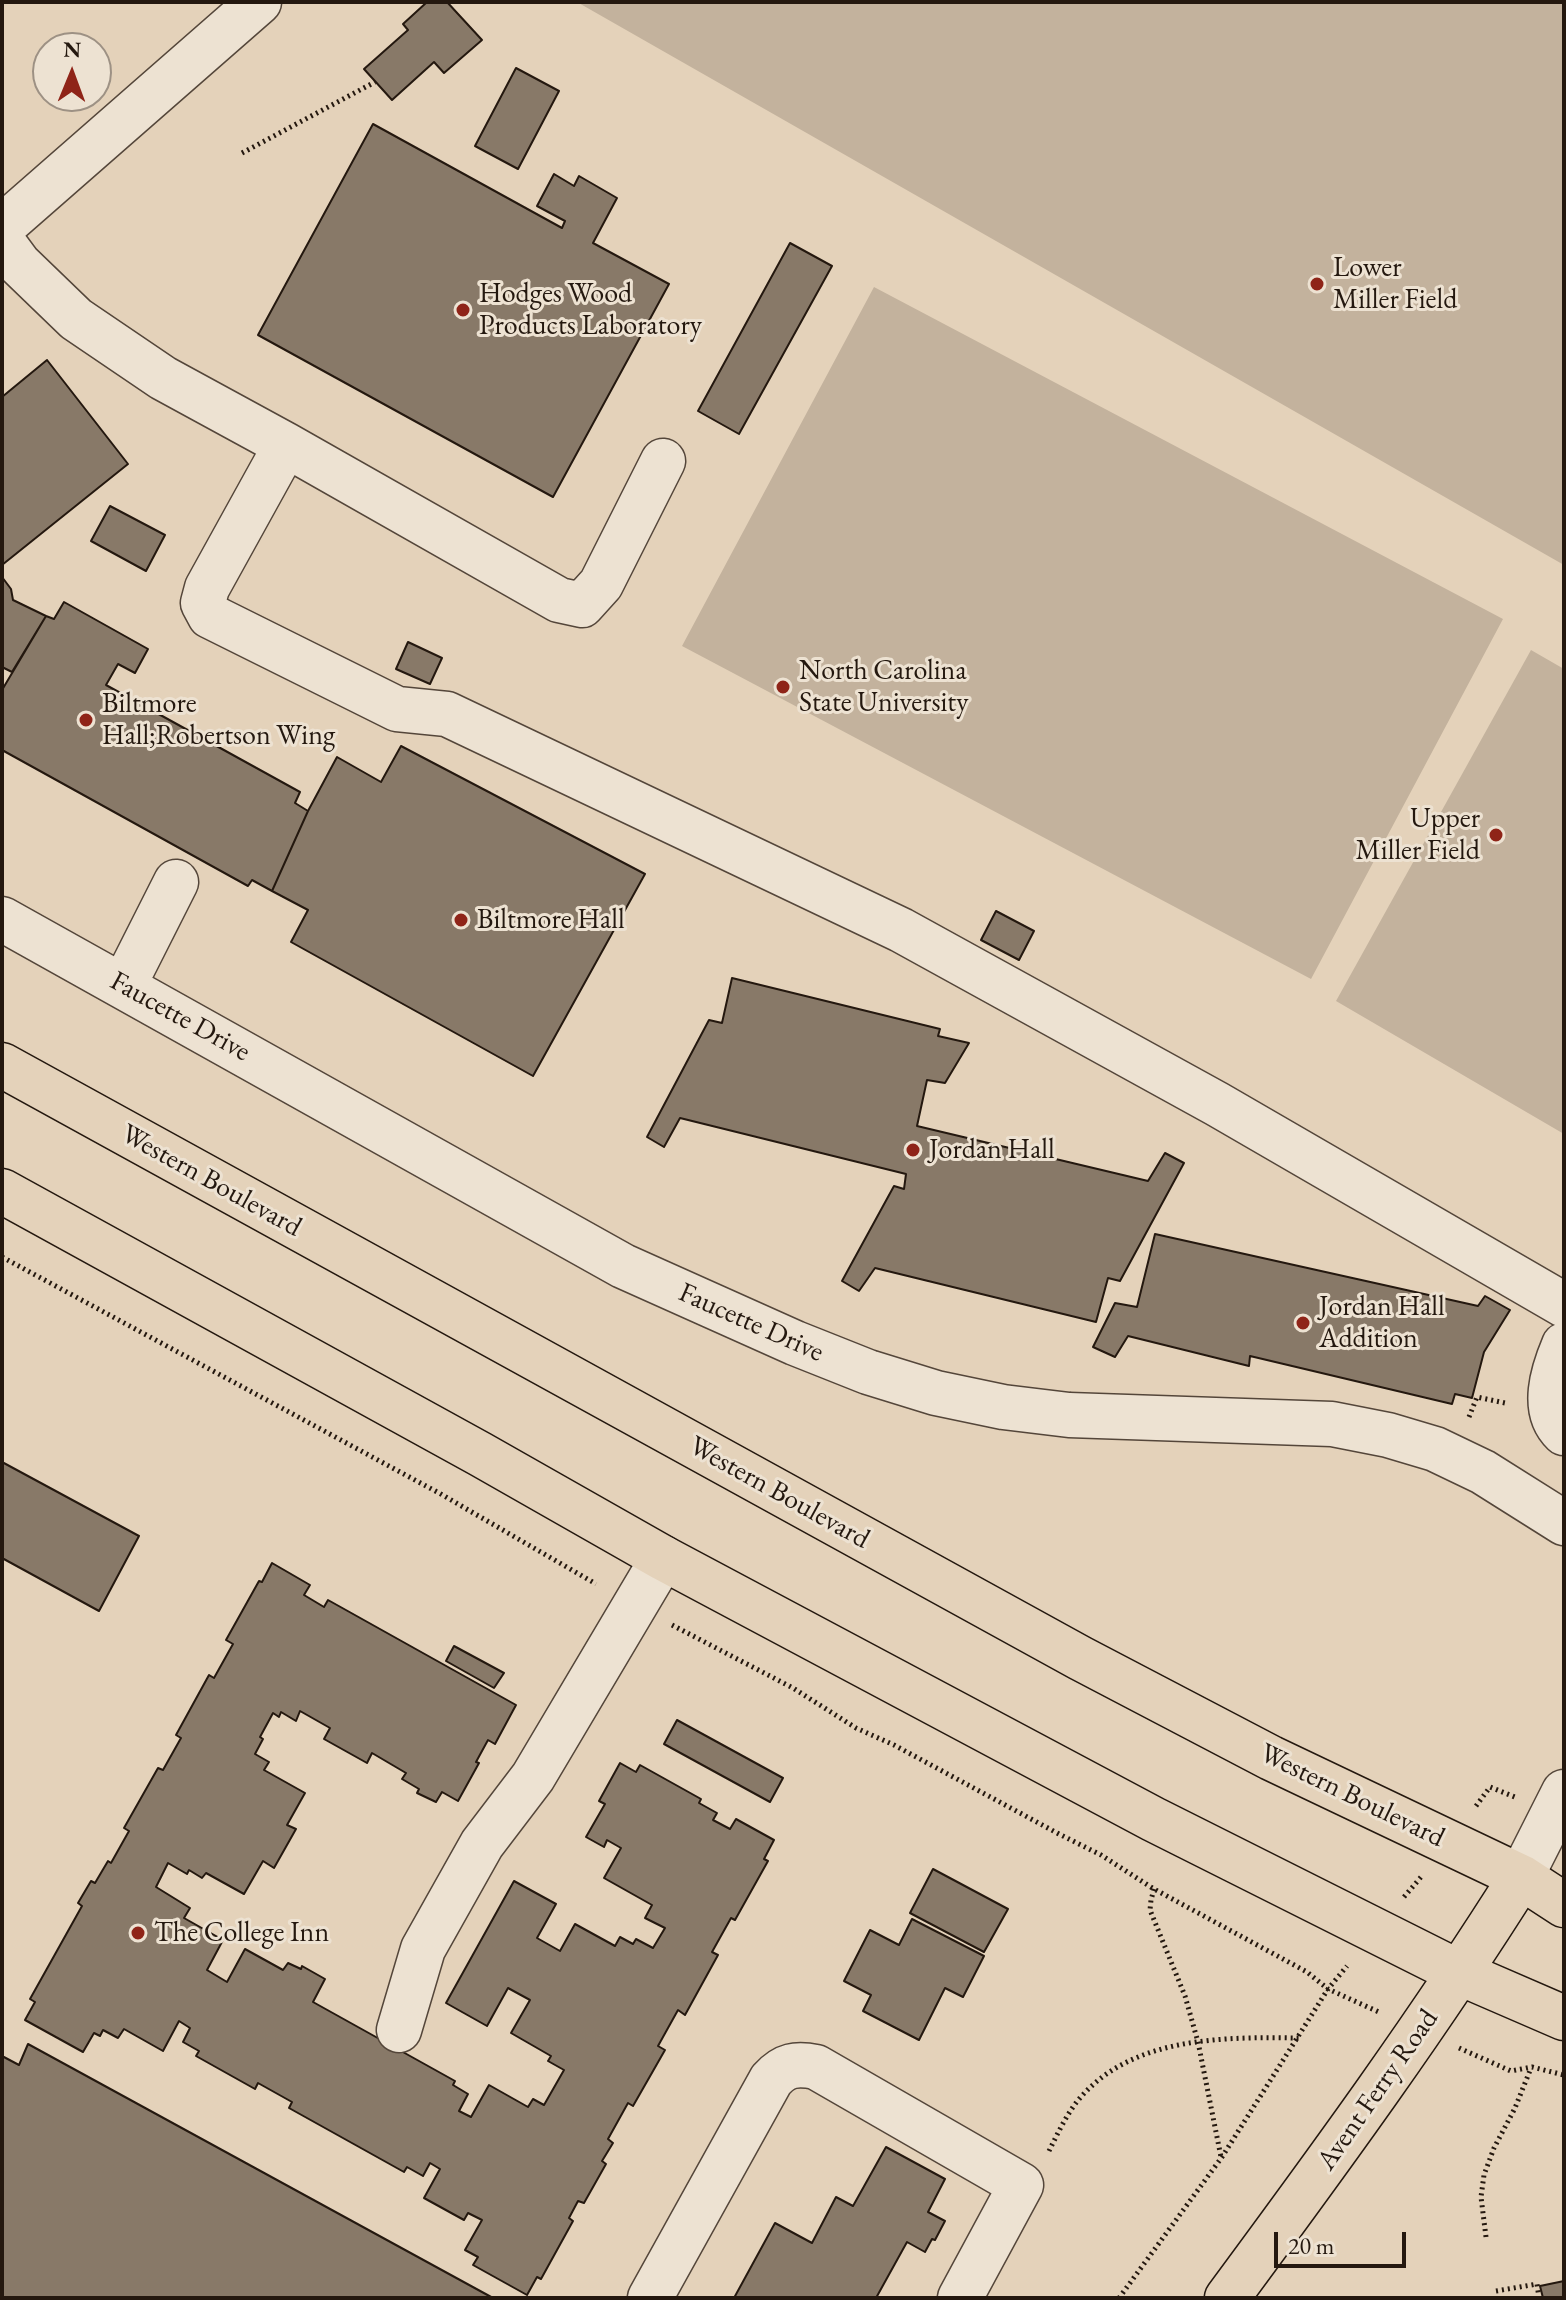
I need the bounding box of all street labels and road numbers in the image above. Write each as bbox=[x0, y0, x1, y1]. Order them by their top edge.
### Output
street label: Faucette Drive bbox=[104, 965, 256, 1069]
street label: Western Boulevard bbox=[115, 1117, 307, 1245]
street label: Faucette Drive bbox=[673, 1276, 829, 1370]
street label: Western Boulevard bbox=[683, 1429, 875, 1557]
street label: Western Boulevard bbox=[1254, 1737, 1450, 1855]
street label: Avent Ferry Road bbox=[1310, 2003, 1446, 2177]

